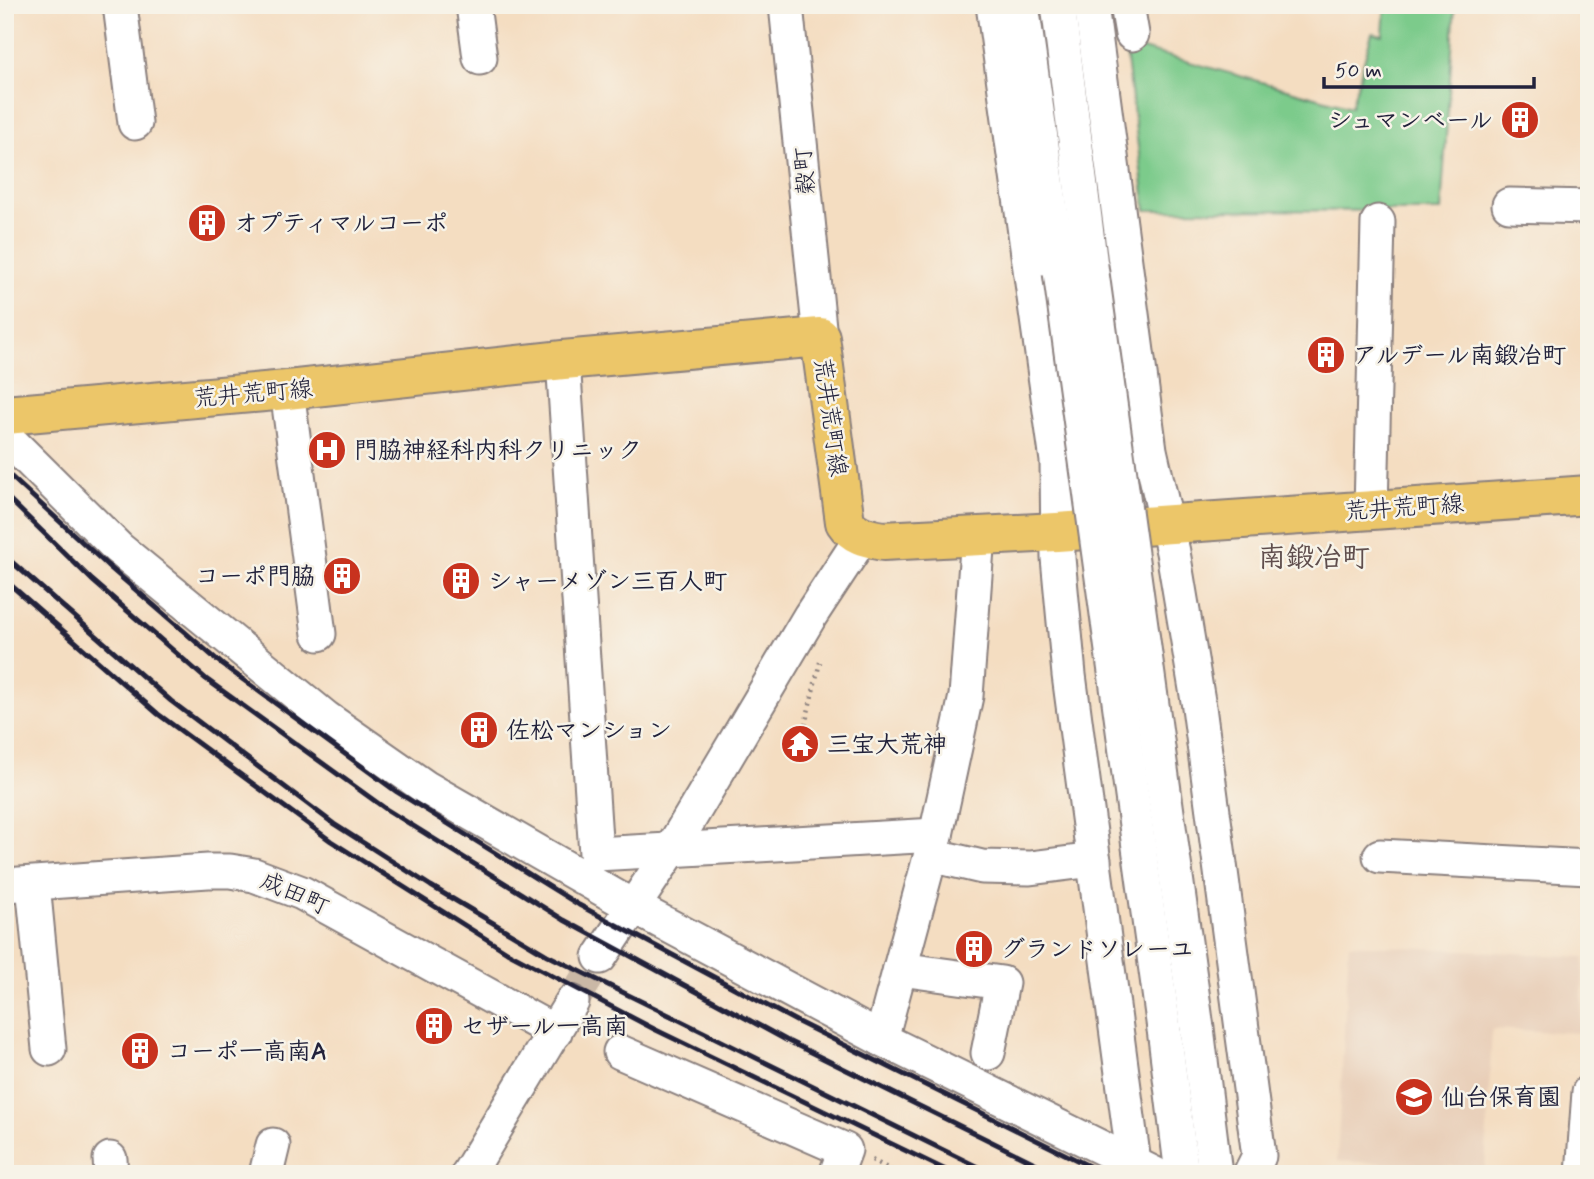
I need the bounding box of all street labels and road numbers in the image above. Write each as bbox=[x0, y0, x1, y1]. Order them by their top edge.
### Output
street label: 穀町 bbox=[788, 146, 823, 196]
street label: 荒井荒町線 bbox=[806, 356, 853, 479]
street label: 荒井荒町線 bbox=[192, 374, 314, 415]
street label: 荒井荒町線 bbox=[1343, 489, 1465, 528]
street label: 成田町 bbox=[255, 866, 334, 923]

